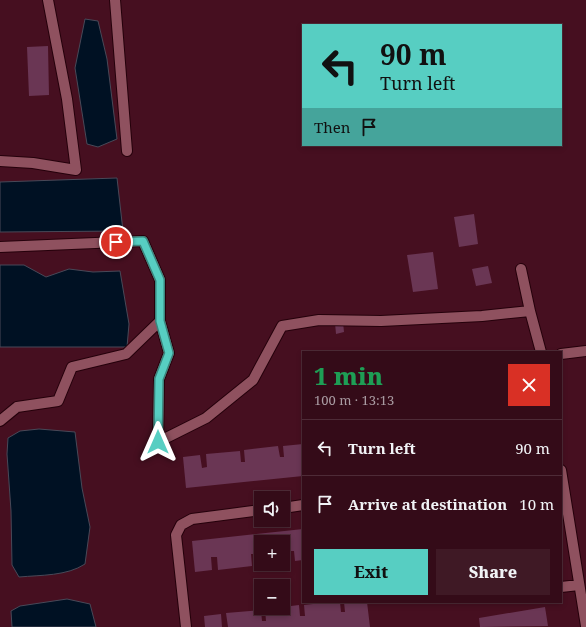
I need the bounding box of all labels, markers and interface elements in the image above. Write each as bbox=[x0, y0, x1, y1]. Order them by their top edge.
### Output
text: 90 m bbox=[380, 35, 447, 73]
icon: left bbox=[314, 40, 366, 92]
text: Turn left bbox=[380, 71, 455, 95]
icon: arrive bbox=[358, 116, 380, 138]
text: Then bbox=[314, 117, 350, 137]
pin bbox=[99, 225, 133, 259]
icon: arrive bbox=[105, 231, 127, 253]
text: 1 min bbox=[314, 359, 383, 392]
button: close bbox=[508, 364, 550, 406]
text: 100 m · 13:13 bbox=[314, 391, 394, 409]
position arrow bbox=[137, 421, 179, 463]
icon: left bbox=[314, 437, 336, 459]
text: Turn left bbox=[348, 438, 416, 458]
text: 90 m bbox=[515, 438, 550, 458]
map controls bbox=[254, 491, 290, 615]
button: sound bbox=[254, 491, 290, 527]
icon: arrive bbox=[314, 493, 336, 515]
text: Arrive at destination bbox=[348, 494, 507, 514]
text: 10 m bbox=[519, 494, 554, 514]
button: + bbox=[254, 535, 290, 571]
button: Exit bbox=[314, 549, 428, 595]
button: Share bbox=[436, 549, 550, 595]
button: − bbox=[254, 579, 290, 615]

